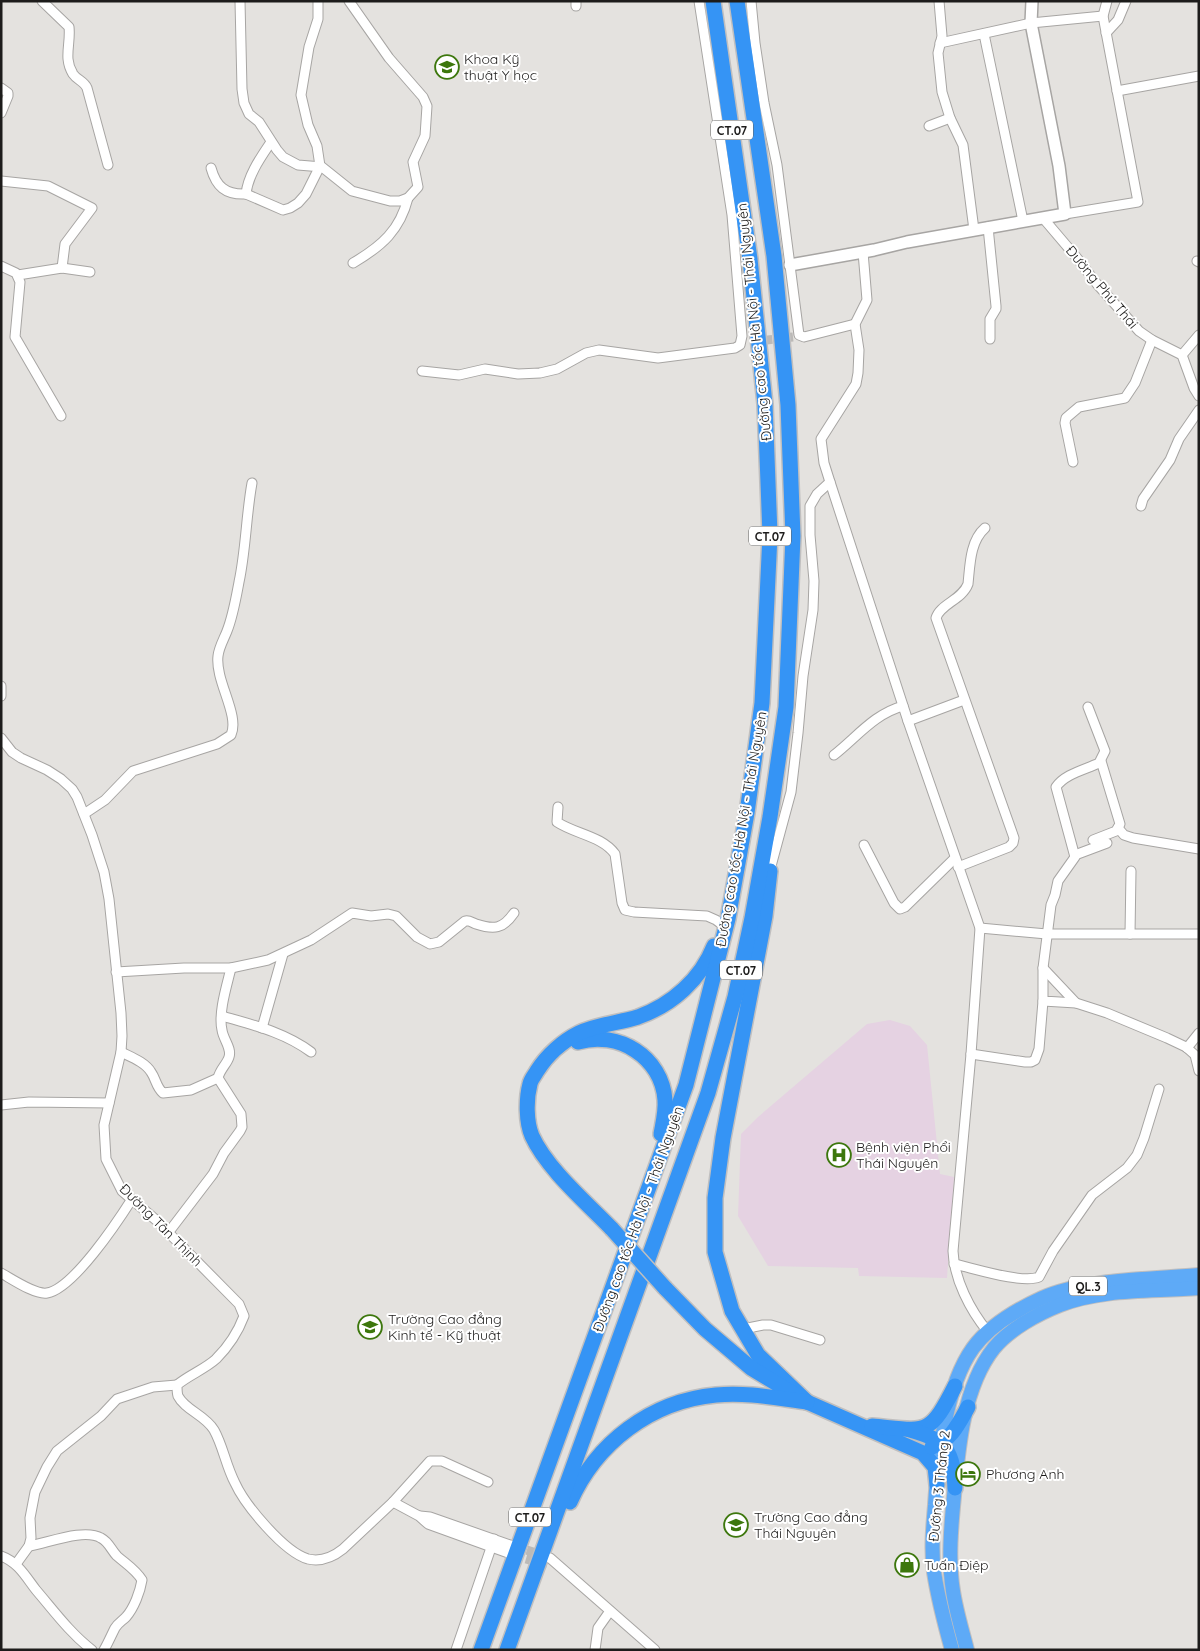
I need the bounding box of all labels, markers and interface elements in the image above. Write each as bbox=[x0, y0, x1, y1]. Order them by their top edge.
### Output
place label: Khoa Kỹ thuật Y học bbox=[464, 50, 537, 84]
school or university icon: Khoa Kỹ thuật Y học bbox=[434, 54, 460, 80]
road number: CT.07 bbox=[711, 120, 753, 140]
street label: Đường cao tốc Hà Nội - Thái Nguyên bbox=[733, 202, 775, 442]
street label: Đường Phú Thái bbox=[1062, 242, 1142, 332]
road number: CT.07 bbox=[749, 526, 791, 546]
street label: Đường cao tốc Hà Nội - Thái Nguyên bbox=[711, 710, 771, 948]
road number: CT.07 bbox=[720, 960, 762, 980]
street label: Đường cao tốc Hà Nội - Thái Nguyên bbox=[589, 1104, 687, 1334]
place label: Bệnh viện Phổi Thái Nguyên bbox=[856, 1138, 951, 1172]
hospital icon: Bệnh viện Phổi Thái Nguyên bbox=[826, 1142, 852, 1168]
street label: Đường Tân Thịnh bbox=[116, 1180, 206, 1270]
road number: QL.3 bbox=[1069, 1276, 1107, 1295]
place label: Trường Cao đẳng Kinh tế - Kỹ thuật bbox=[388, 1310, 502, 1344]
school or university icon: Trường Cao đẳng Kinh tế - Kỹ thuật bbox=[357, 1314, 383, 1340]
street label: Đường 3 Tháng 2 bbox=[924, 1429, 954, 1542]
hotel icon: Phương Anh bbox=[955, 1461, 981, 1487]
place label: Phương Anh bbox=[986, 1465, 1064, 1483]
road number: CT.07 bbox=[509, 1508, 551, 1526]
place label: Trường Cao đẳng Thái Nguyên bbox=[754, 1508, 868, 1542]
school or university icon: Trường Cao đẳng Thái Nguyên bbox=[723, 1512, 749, 1538]
shop icon: Tuấn Điệp bbox=[894, 1552, 920, 1578]
place label: Tuấn Điệp bbox=[924, 1556, 989, 1574]

